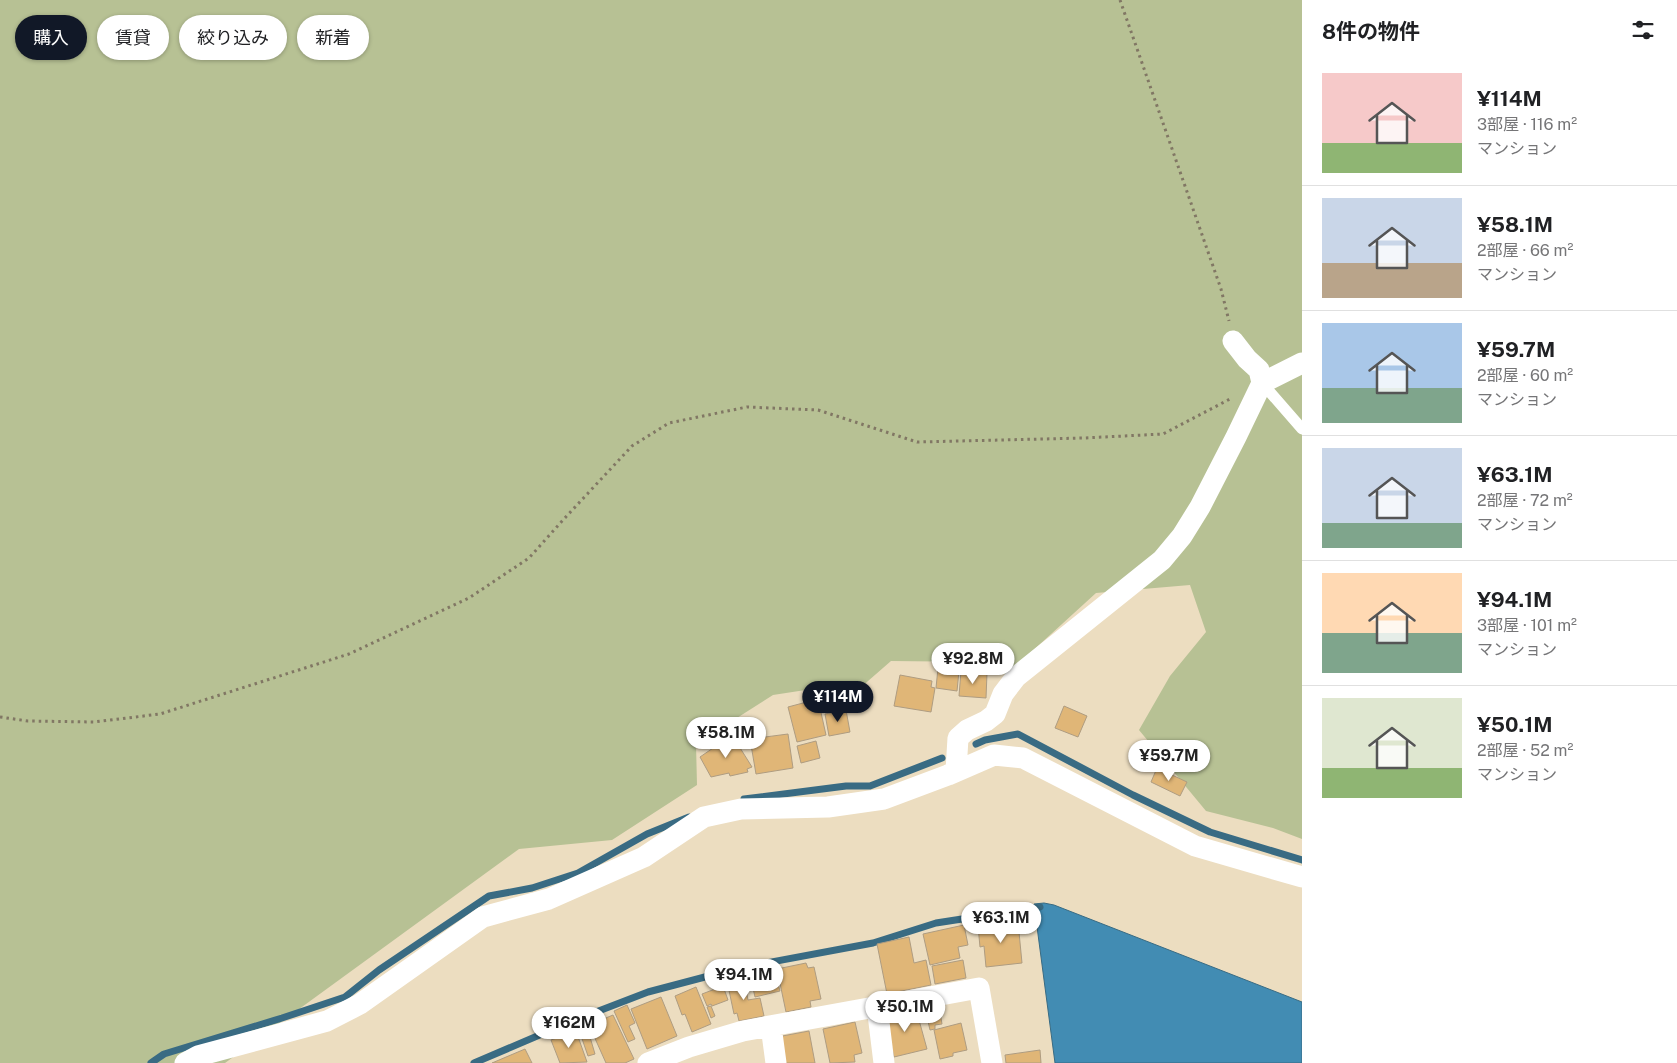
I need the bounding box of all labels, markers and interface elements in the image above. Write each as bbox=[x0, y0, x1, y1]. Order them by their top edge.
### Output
chip: 購入 bbox=[15, 15, 87, 60]
chip: 賃貸 bbox=[97, 15, 169, 60]
chip: 絞り込み bbox=[179, 15, 287, 60]
chip: 新着 bbox=[297, 15, 369, 60]
icon: filters bbox=[1629, 16, 1657, 44]
text: 8件の物件 bbox=[1322, 19, 1420, 44]
text: ¥114M bbox=[1477, 86, 1542, 111]
icon: home bbox=[1362, 93, 1422, 153]
text: 3部屋 · 116 m² bbox=[1477, 115, 1577, 134]
text: マンション bbox=[1477, 139, 1557, 158]
text: ¥58.1M bbox=[1477, 212, 1553, 237]
icon: home bbox=[1362, 218, 1422, 278]
text: 2部屋 · 66 m² bbox=[1477, 241, 1573, 260]
text: マンション bbox=[1477, 265, 1557, 284]
text: ¥59.7M bbox=[1477, 337, 1555, 362]
icon: home bbox=[1362, 343, 1422, 403]
text: 2部屋 · 60 m² bbox=[1477, 366, 1573, 385]
text: マンション bbox=[1477, 390, 1557, 409]
text: ¥63.1M bbox=[1477, 462, 1553, 487]
icon: home bbox=[1362, 468, 1422, 528]
text: 2部屋 · 72 m² bbox=[1477, 491, 1573, 510]
text: マンション bbox=[1477, 515, 1557, 534]
text: ¥94.1M bbox=[1477, 587, 1552, 612]
icon: home bbox=[1362, 593, 1422, 653]
text: 3部屋 · 101 m² bbox=[1477, 616, 1577, 635]
text: マンション bbox=[1477, 640, 1557, 659]
pin: ¥92.8M bbox=[932, 642, 1014, 685]
text: ¥92.8M bbox=[943, 649, 1003, 668]
pin: ¥114M bbox=[803, 680, 873, 723]
text: ¥114M bbox=[813, 687, 863, 706]
text: ¥50.1M bbox=[1477, 712, 1552, 737]
pin: ¥58.1M bbox=[685, 716, 767, 759]
icon: home bbox=[1362, 718, 1422, 778]
text: ¥58.1M bbox=[697, 723, 755, 742]
pin: ¥59.7M bbox=[1128, 740, 1210, 782]
text: 2部屋 · 52 m² bbox=[1477, 741, 1573, 760]
text: ¥59.7M bbox=[1139, 746, 1199, 765]
text: マンション bbox=[1477, 765, 1557, 784]
pin: ¥63.1M bbox=[960, 902, 1042, 944]
text: ¥63.1M bbox=[972, 908, 1030, 927]
pin: ¥94.1M bbox=[703, 958, 785, 1001]
text: ¥94.1M bbox=[715, 965, 773, 984]
pin: ¥50.1M bbox=[864, 990, 946, 1033]
text: ¥50.1M bbox=[876, 997, 934, 1016]
pin: ¥162M bbox=[534, 1006, 604, 1049]
text: ¥162M bbox=[543, 1013, 595, 1032]

